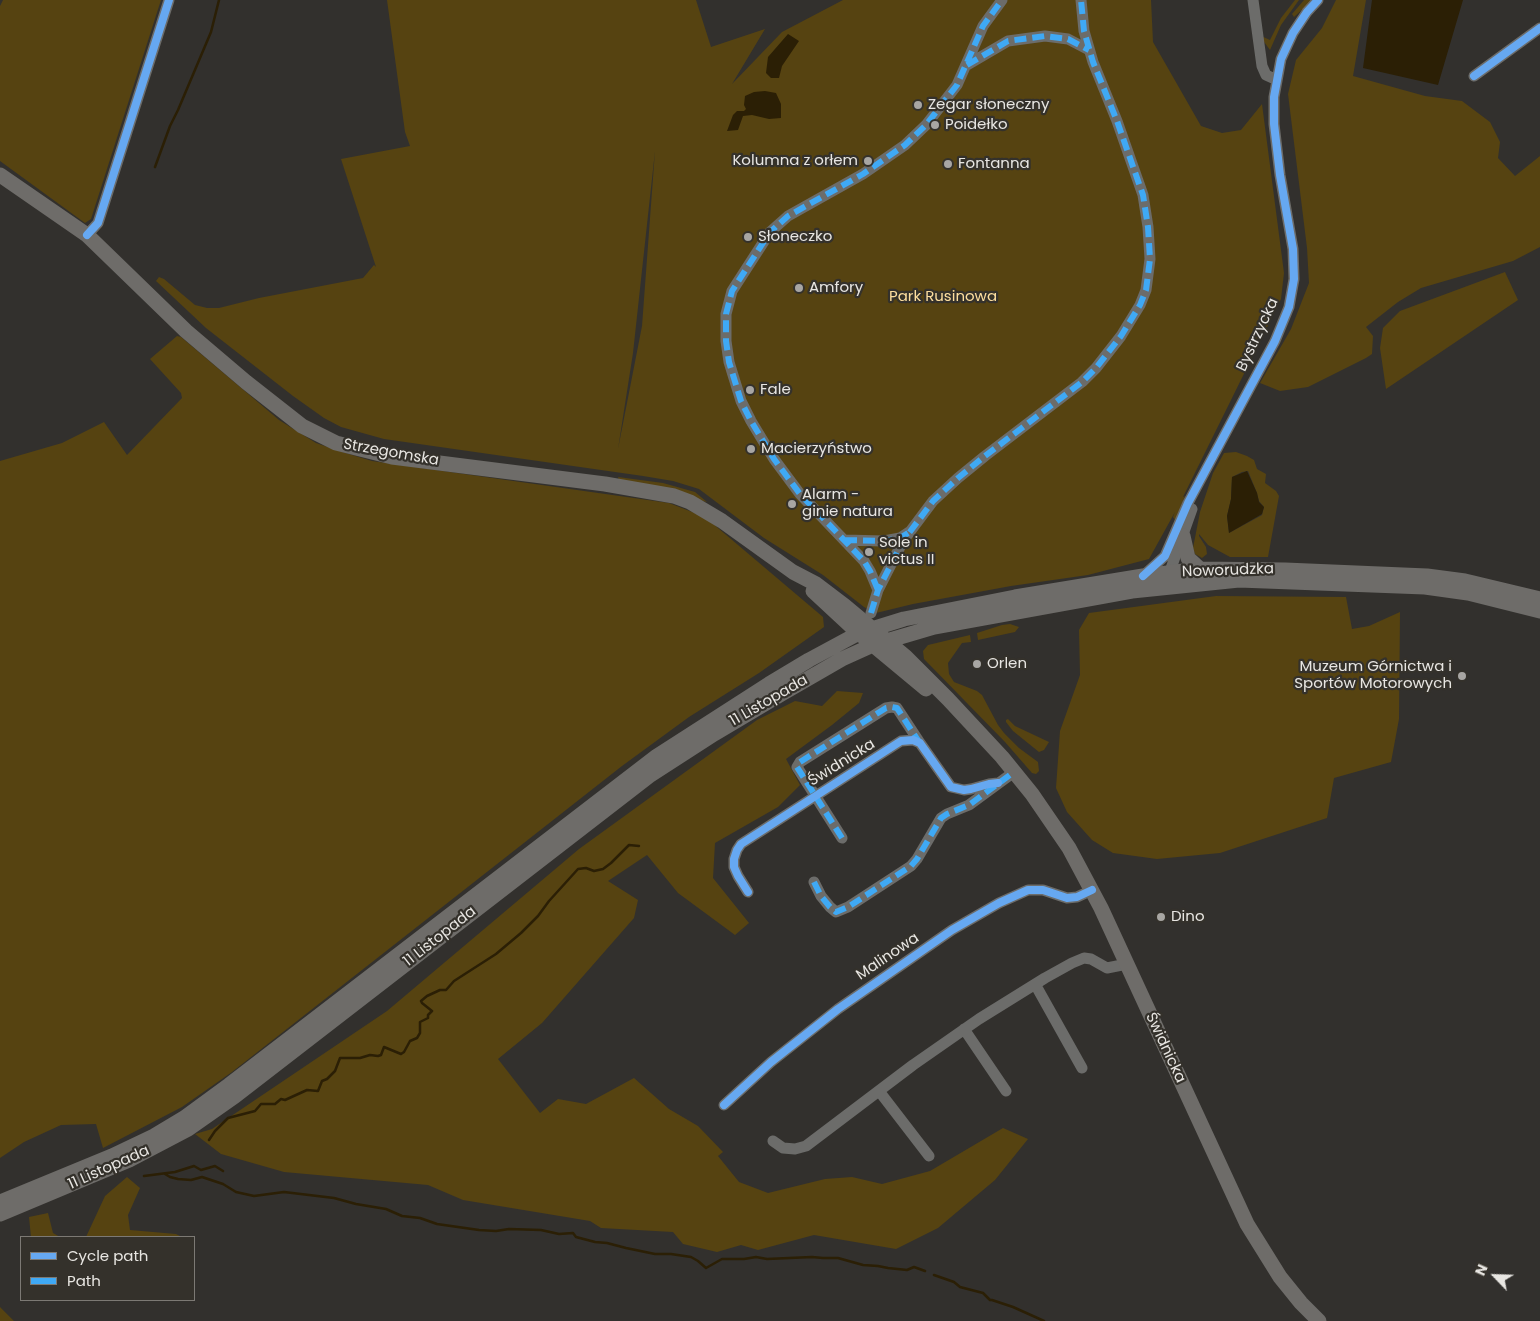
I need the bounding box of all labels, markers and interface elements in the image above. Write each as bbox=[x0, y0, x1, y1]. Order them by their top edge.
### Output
place label: Zegar słoneczny bbox=[928, 96, 1049, 114]
marker: Zegar słoneczny bbox=[912, 99, 924, 111]
place label: Poidełko bbox=[945, 116, 1008, 134]
marker: Poidełko bbox=[929, 119, 941, 131]
place label: Kolumna z orłem bbox=[732, 152, 858, 170]
marker: Kolumna z orłem bbox=[862, 155, 874, 167]
place label: Fontanna bbox=[958, 155, 1030, 173]
marker: Fontanna bbox=[942, 158, 954, 170]
place label: Słoneczko bbox=[758, 228, 832, 246]
marker: Słoneczko bbox=[742, 231, 754, 243]
place label: Amfory bbox=[809, 279, 863, 297]
marker: Amfory bbox=[793, 282, 805, 294]
park label: Park Rusinowa bbox=[889, 288, 997, 306]
street label: Bystrzycka bbox=[1233, 296, 1283, 374]
place label: Fale bbox=[760, 381, 791, 399]
marker: Fale bbox=[744, 384, 756, 396]
street label: Strzegomska bbox=[342, 436, 440, 470]
place label: Macierzyństwo bbox=[761, 440, 872, 458]
marker: Macierzyństwo bbox=[745, 443, 757, 455]
place label: Alarm - ginie natura bbox=[802, 486, 893, 521]
marker: Alarm - ginie natura bbox=[786, 498, 798, 510]
place label: Sole in victus II bbox=[879, 534, 934, 569]
marker: Sole in victus II bbox=[863, 546, 875, 558]
street label: Noworudzka bbox=[1182, 560, 1274, 582]
place label: Orlen bbox=[987, 655, 1027, 673]
marker: Orlen bbox=[971, 658, 983, 670]
place label: Muzeum Górnictwa i Sportów Motorowych bbox=[1294, 658, 1452, 693]
marker: Muzeum Górnictwa i Sportów Motorowych bbox=[1456, 670, 1468, 682]
street label: 11 Listopada bbox=[727, 671, 811, 731]
street label: Świdnicka bbox=[805, 735, 879, 791]
street label: 11 Listopada bbox=[400, 903, 480, 971]
place label: Dino bbox=[1171, 908, 1204, 926]
marker: Dino bbox=[1155, 911, 1167, 923]
street label: Malinowa bbox=[853, 929, 923, 985]
street label: Świdnicka bbox=[1141, 1010, 1189, 1086]
street label: 11 Listopada bbox=[65, 1142, 153, 1194]
legend bbox=[20, 1236, 195, 1301]
text: Cycle path bbox=[67, 1245, 148, 1266]
north arrow bbox=[1470, 1251, 1520, 1301]
text: N bbox=[1470, 1261, 1493, 1279]
text: Path bbox=[67, 1270, 101, 1291]

